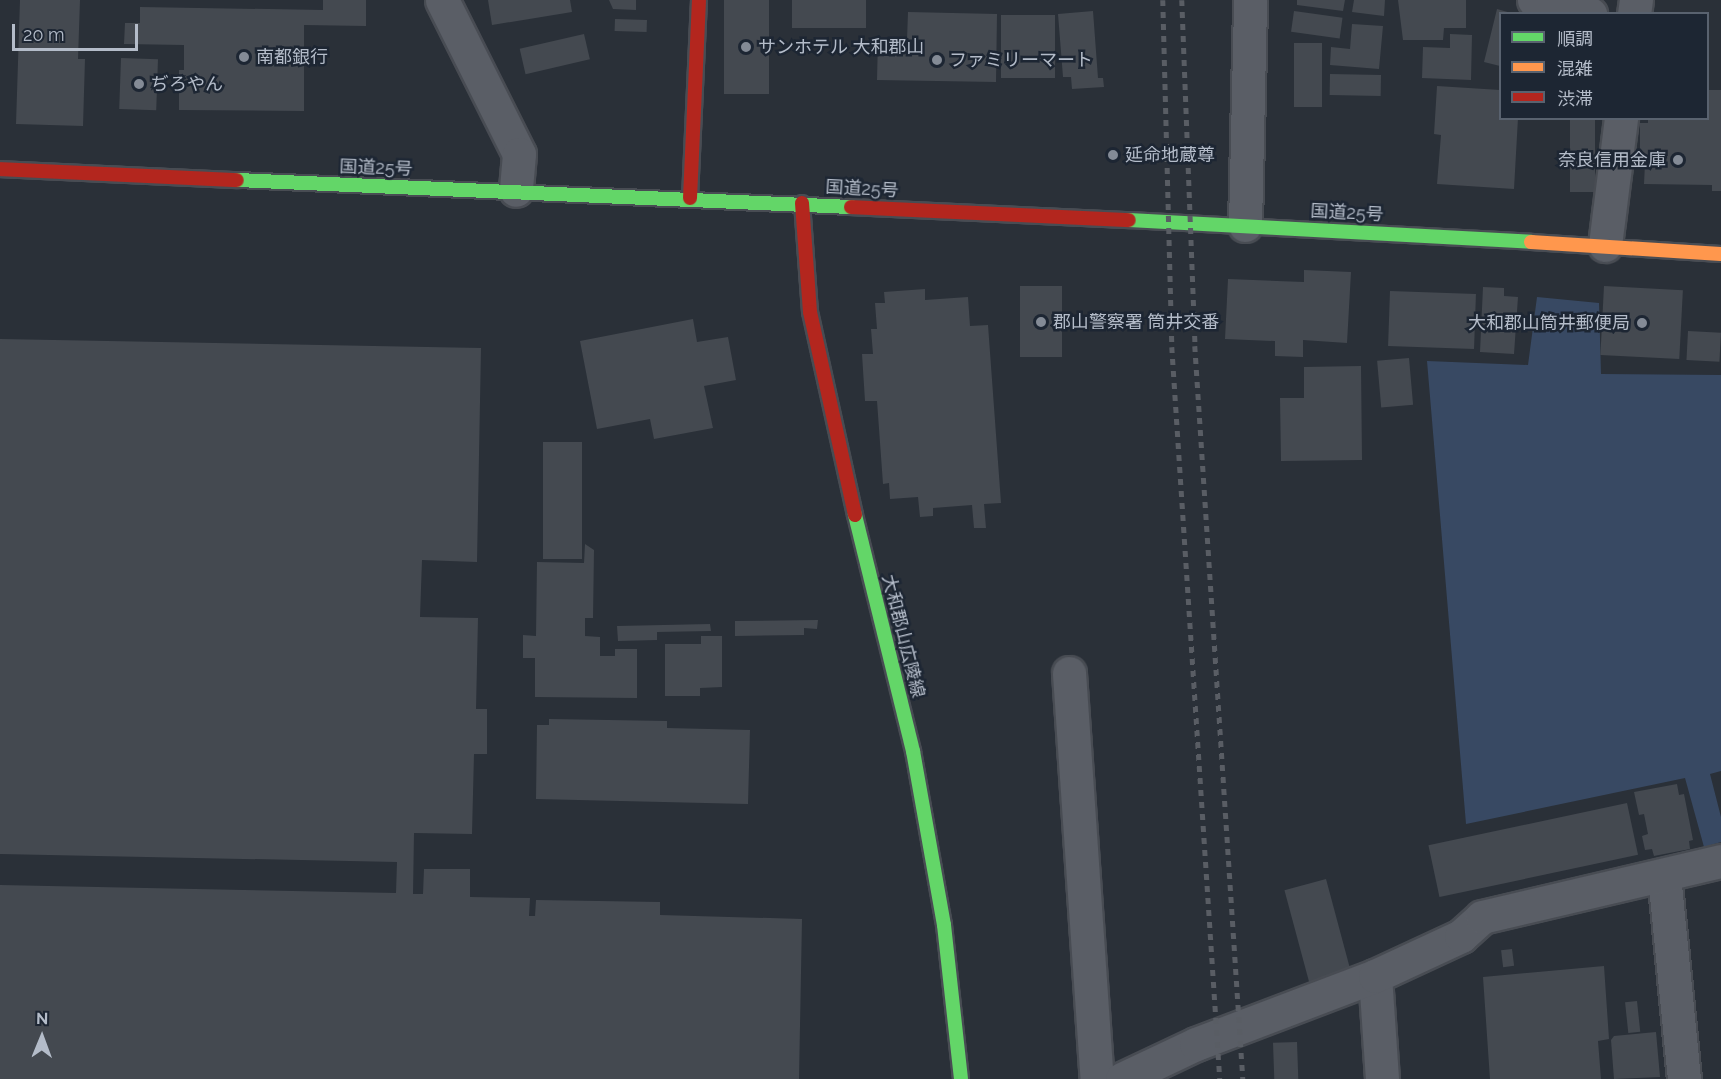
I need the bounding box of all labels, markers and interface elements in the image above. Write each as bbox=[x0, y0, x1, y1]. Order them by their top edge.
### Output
scale bar bbox=[15, 12, 141, 50]
legend bbox=[1499, 12, 1709, 120]
text: 20 m bbox=[23, 24, 65, 45]
text: 順調 bbox=[1557, 28, 1593, 49]
place label: サンホテル 大和郡山 bbox=[758, 36, 925, 58]
marker: サンホテル 大和郡山 bbox=[739, 40, 753, 54]
place label: 南都銀行 bbox=[256, 46, 328, 68]
place label: ファミリーマート bbox=[949, 49, 1093, 71]
marker: 南都銀行 bbox=[237, 50, 251, 64]
marker: ファミリーマート bbox=[930, 53, 944, 67]
text: 混雑 bbox=[1557, 58, 1593, 79]
place label: ぢろやん bbox=[151, 73, 223, 95]
marker: ぢろやん bbox=[132, 77, 146, 91]
text: 渋滞 bbox=[1557, 88, 1593, 109]
place label: 延命地蔵尊 bbox=[1125, 144, 1215, 166]
marker: 延命地蔵尊 bbox=[1106, 148, 1120, 162]
place label: 奈良信用金庫 bbox=[1558, 149, 1666, 171]
marker: 奈良信用金庫 bbox=[1671, 153, 1685, 167]
street label: 国道25号 bbox=[339, 156, 413, 180]
street label: 国道25号 bbox=[825, 176, 899, 202]
street label: 国道25号 bbox=[1310, 200, 1384, 226]
place label: 郡山警察署 筒井交番 bbox=[1053, 311, 1220, 333]
place label: 大和郡山筒井郵便局 bbox=[1468, 312, 1630, 334]
marker: 郡山警察署 筒井交番 bbox=[1034, 315, 1048, 329]
marker: 大和郡山筒井郵便局 bbox=[1635, 316, 1649, 330]
street label: 大和郡山広陵線 bbox=[877, 572, 929, 700]
north arrow bbox=[12, 1007, 72, 1067]
text: N bbox=[36, 1009, 49, 1028]

